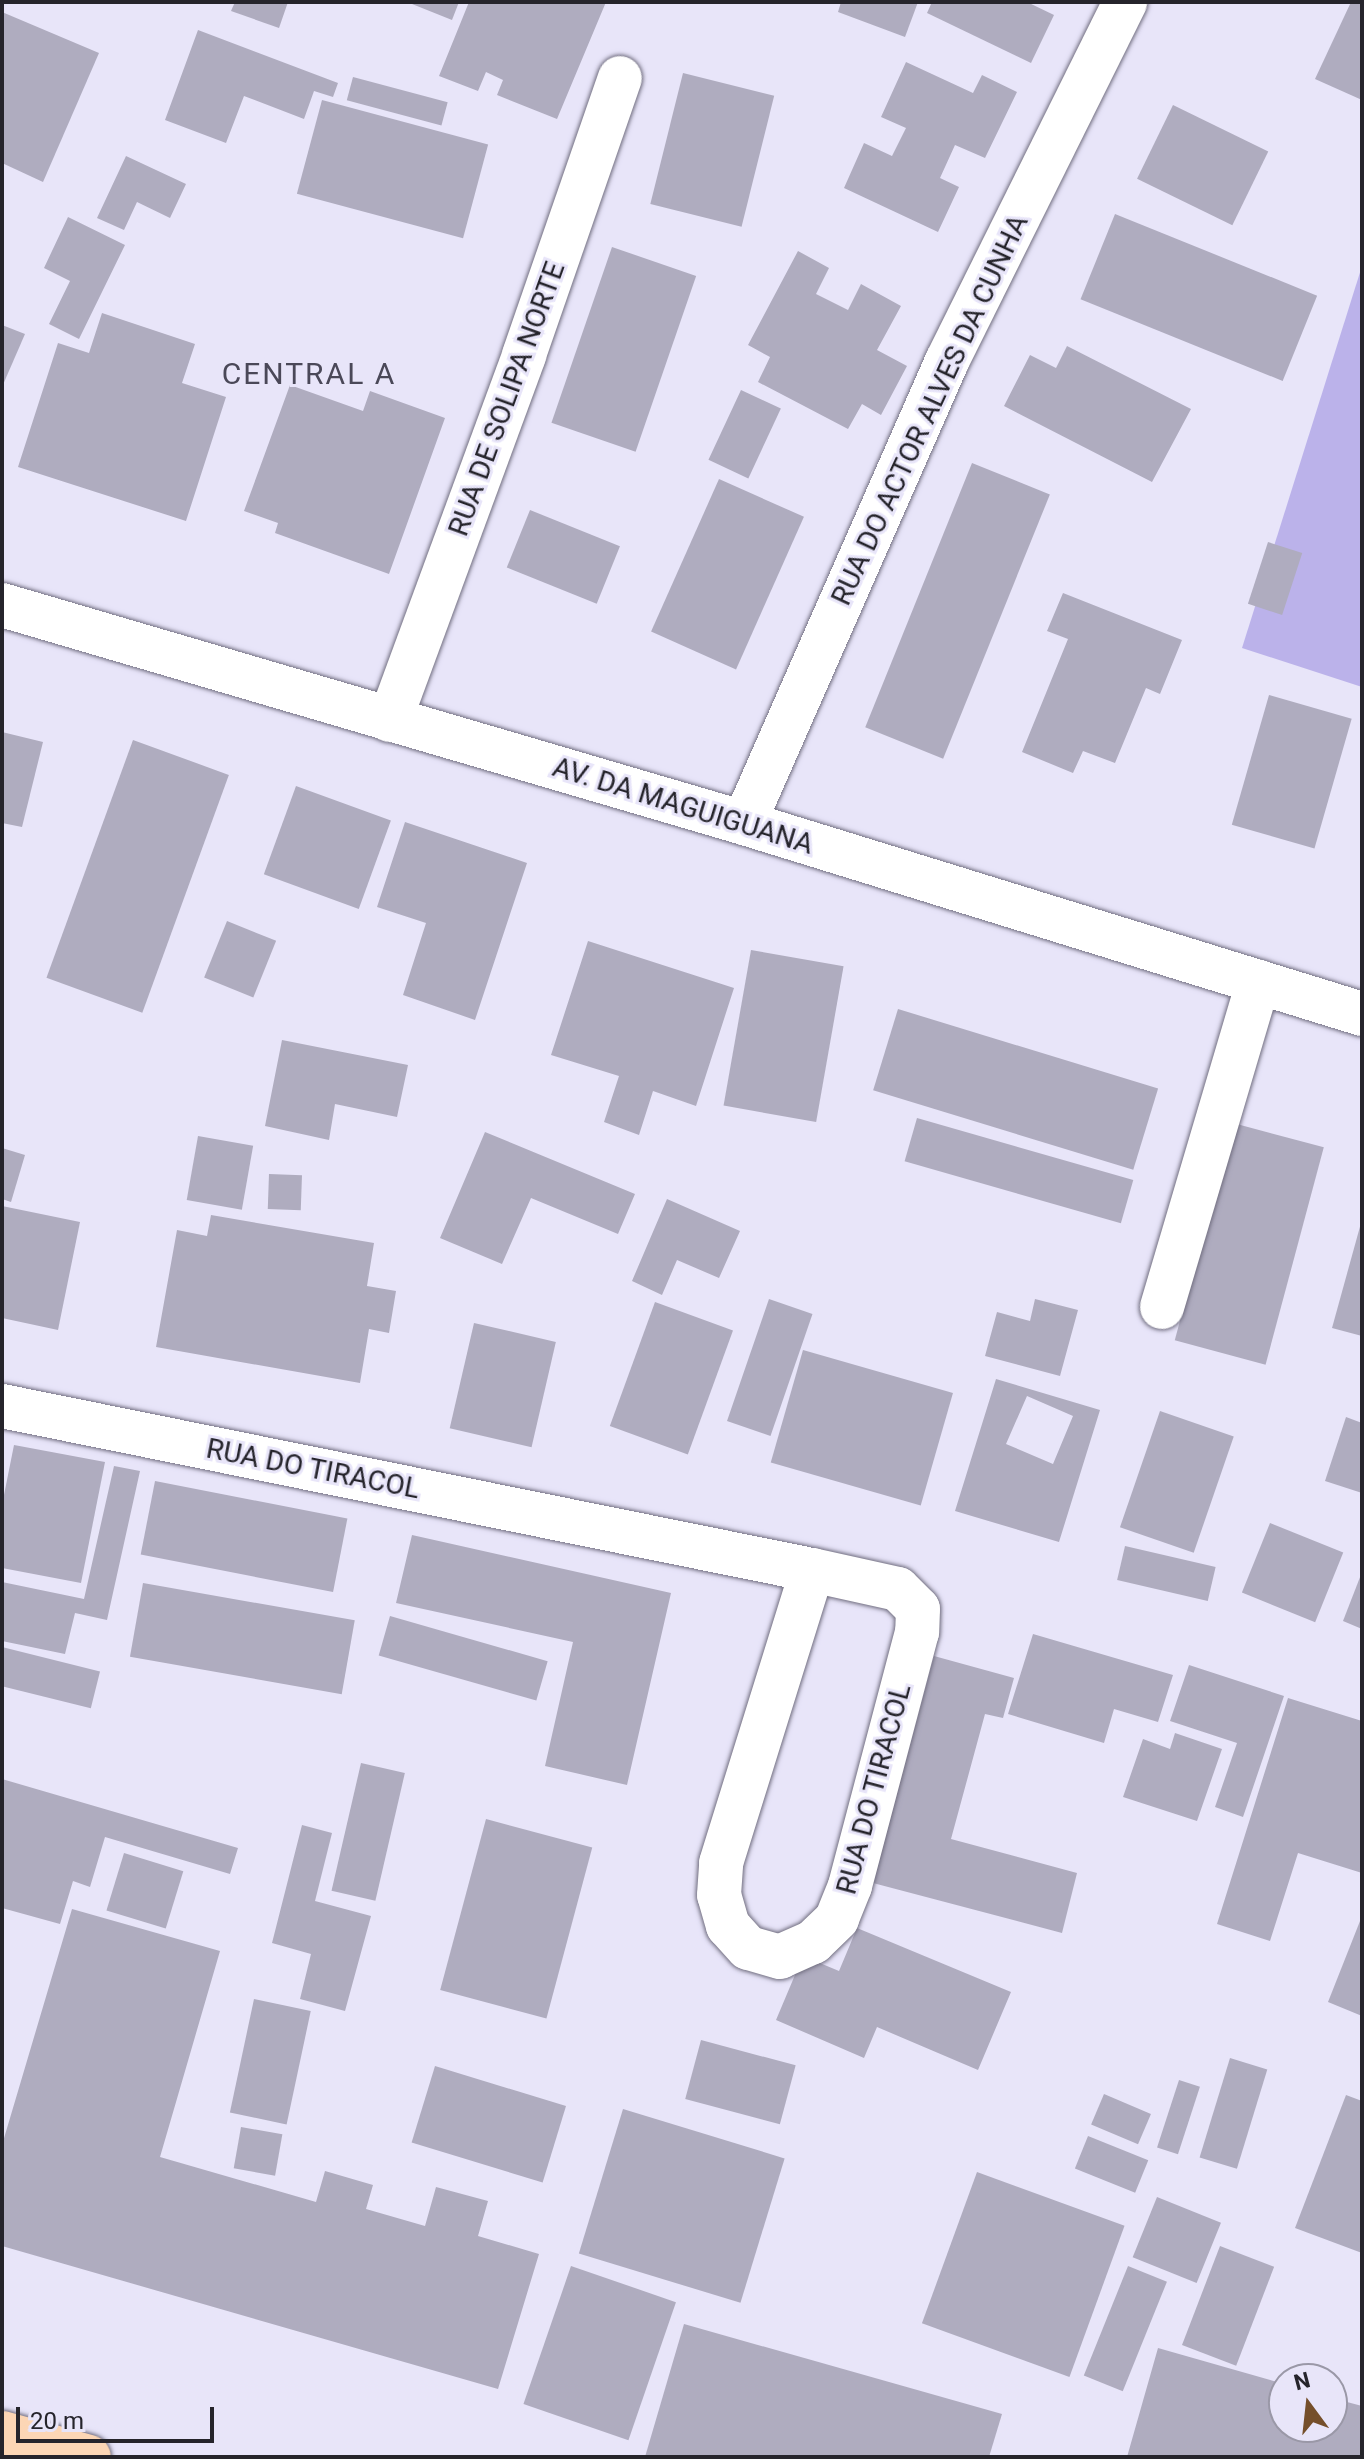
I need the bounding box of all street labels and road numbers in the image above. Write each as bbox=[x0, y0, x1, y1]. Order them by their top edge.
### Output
street label: RUA DO ACTOR ALVES DA CUNHA bbox=[825, 209, 1035, 611]
street label: RUA DE SOLIPA NORTE bbox=[442, 257, 572, 541]
street label: AV. DA MAGUIGUANA bbox=[549, 750, 817, 862]
street label: RUA DO TIRACOL bbox=[203, 1432, 423, 1506]
street label: RUA DO TIRACOL bbox=[830, 1680, 918, 1898]

